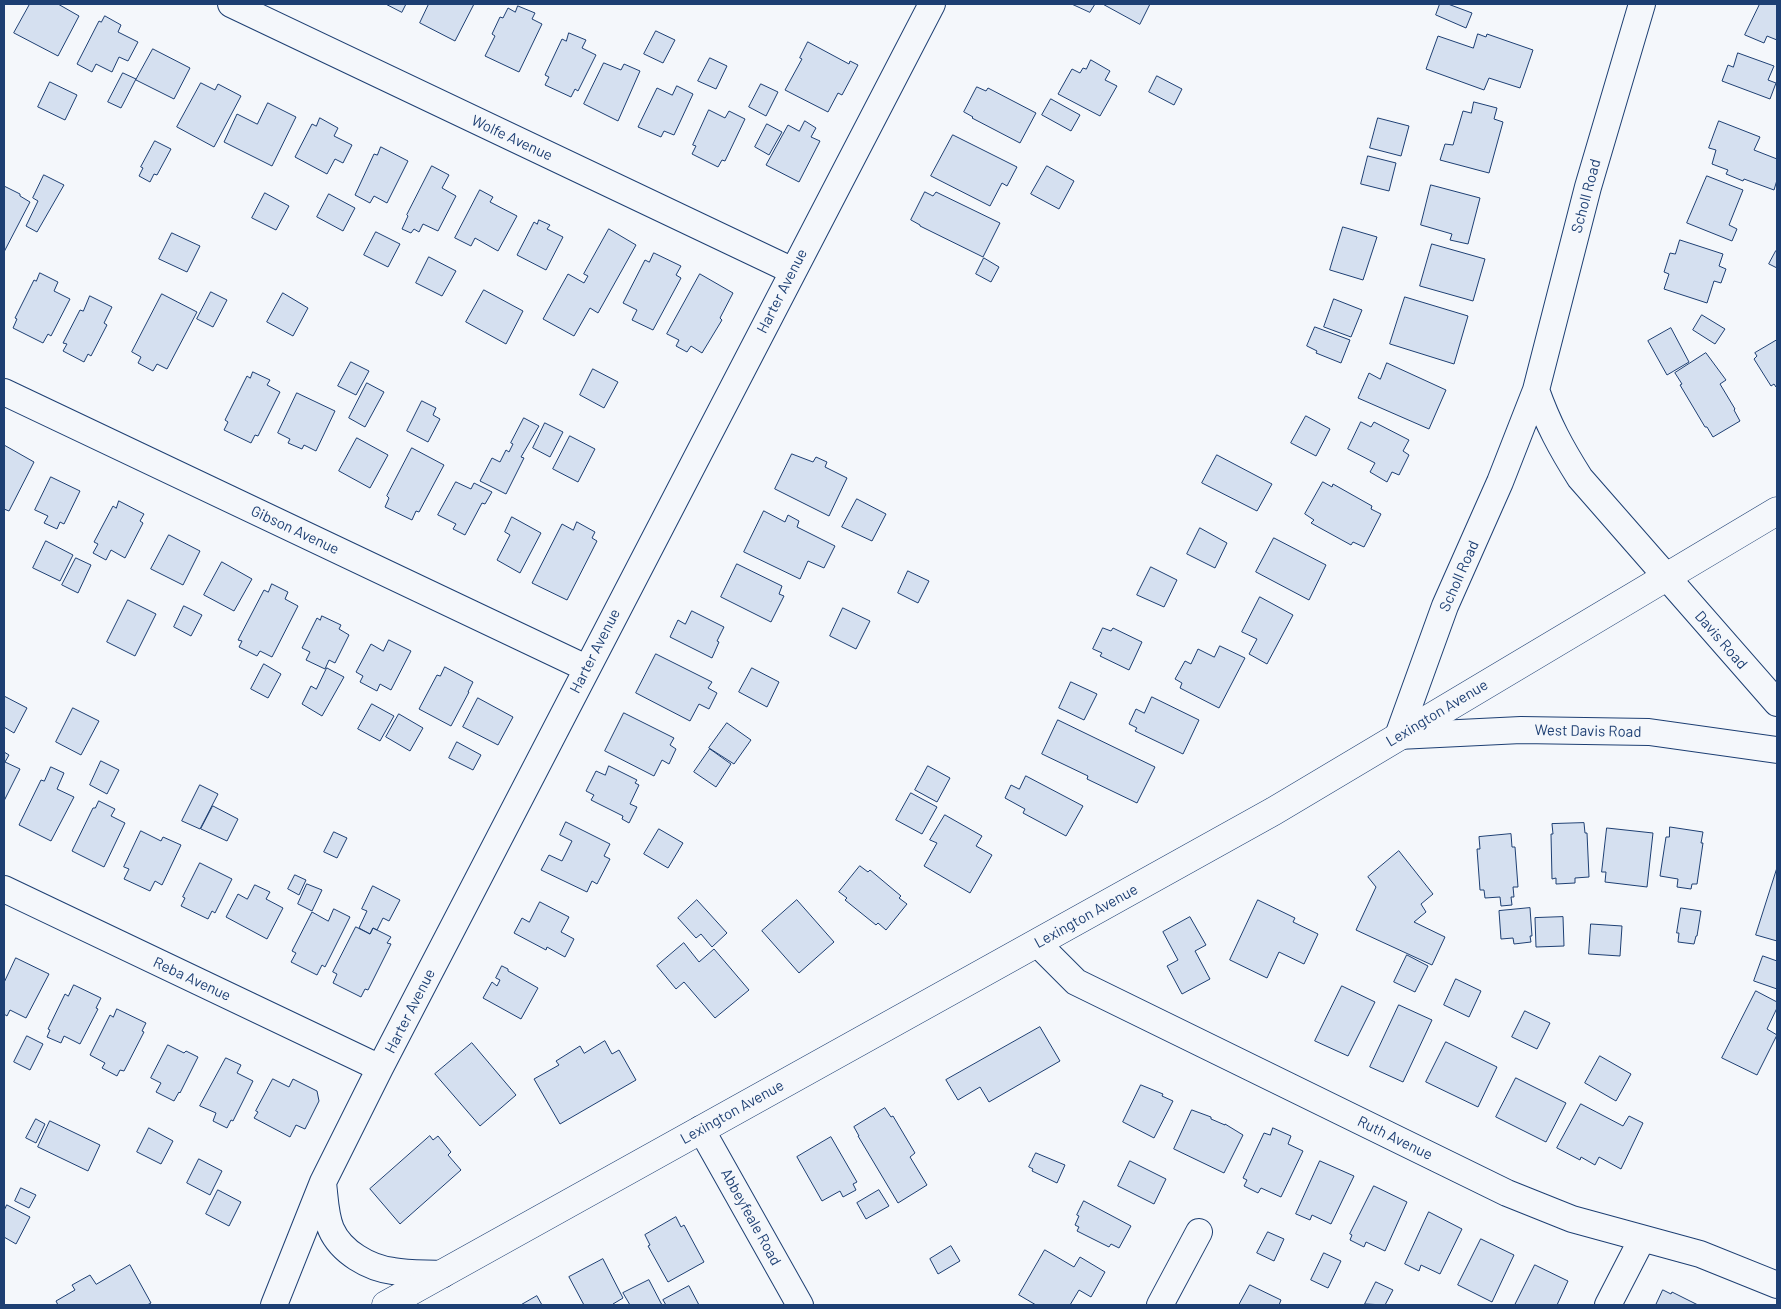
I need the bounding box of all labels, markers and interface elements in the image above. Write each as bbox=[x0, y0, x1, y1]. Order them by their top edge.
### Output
street label: Wolfe Avenue bbox=[469, 111, 555, 165]
street label: Scholl Road bbox=[1568, 157, 1604, 235]
street label: Harter Avenue bbox=[753, 246, 811, 336]
street label: Gibson Avenue bbox=[248, 502, 342, 558]
street label: Scholl Road bbox=[1435, 538, 1483, 614]
street label: Harter Avenue bbox=[566, 606, 624, 696]
street label: Davis Road bbox=[1691, 607, 1751, 673]
street label: Lexington Avenue bbox=[1383, 676, 1491, 750]
street label: West Davis Road bbox=[1534, 721, 1642, 741]
street label: Lexington Avenue bbox=[1031, 880, 1141, 952]
street label: Reba Avenue bbox=[150, 953, 234, 1005]
street label: Harter Avenue bbox=[381, 966, 439, 1056]
street label: Lexington Avenue bbox=[677, 1076, 787, 1148]
street label: Ruth Avenue bbox=[1354, 1112, 1436, 1164]
street label: Abbeyfeale Road bbox=[717, 1165, 785, 1269]

